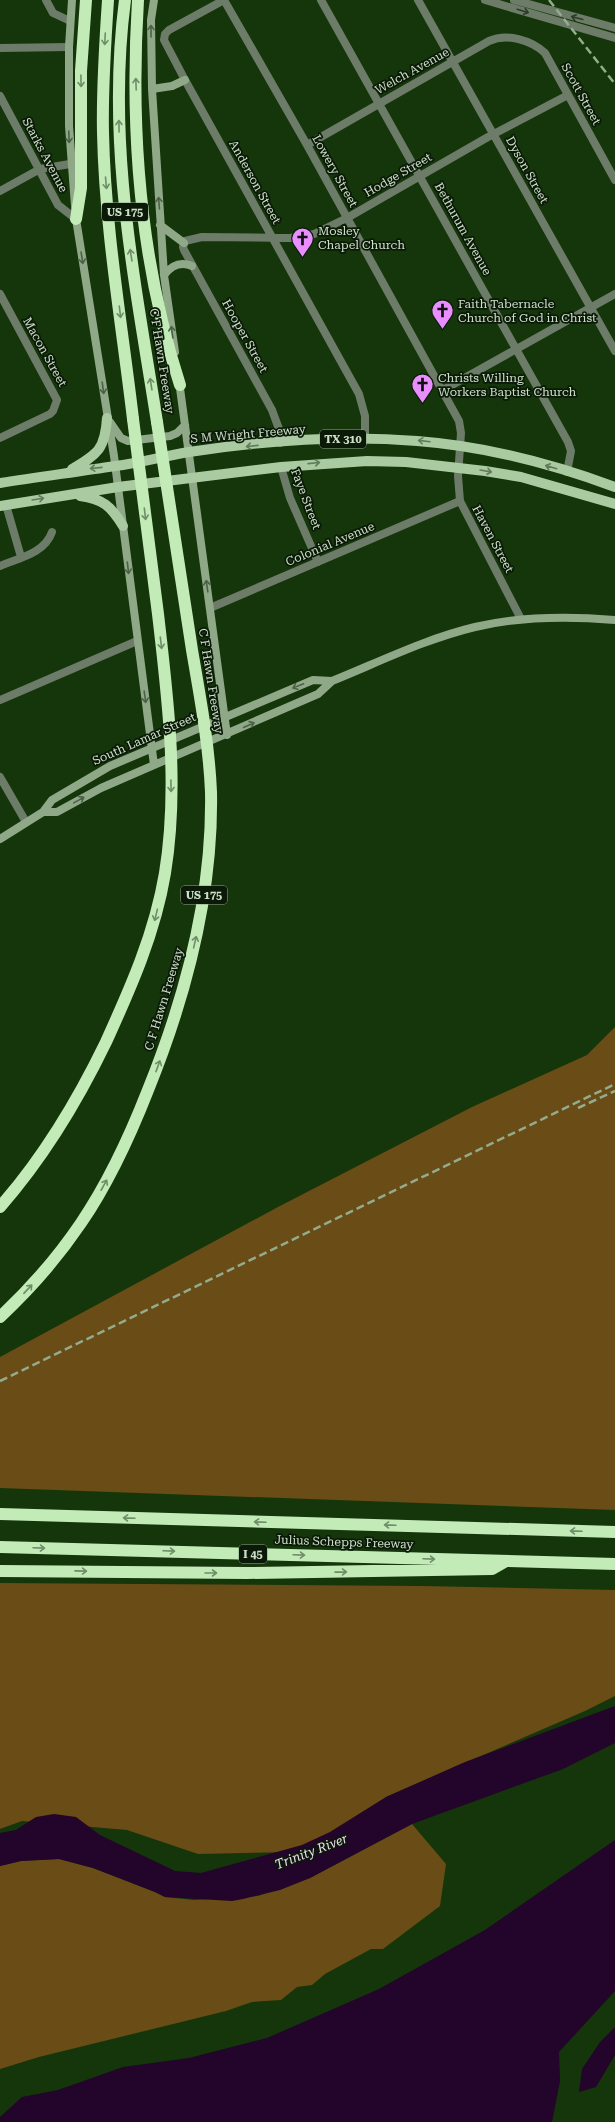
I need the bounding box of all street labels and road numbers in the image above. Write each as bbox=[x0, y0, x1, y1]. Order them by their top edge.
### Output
street label: Welch Avenue bbox=[373, 45, 452, 97]
street label: Scott Street bbox=[558, 61, 604, 128]
street label: Starks Avenue bbox=[19, 115, 71, 195]
street label: Lowery Street bbox=[309, 132, 361, 210]
street label: Dyson Street bbox=[503, 134, 551, 206]
street label: Anderson Street bbox=[226, 138, 284, 227]
street label: Hodge Street bbox=[362, 150, 435, 200]
street label: Bethurum Avenue bbox=[432, 180, 494, 278]
road number: US 175 bbox=[102, 203, 148, 221]
street label: Hooper Street bbox=[219, 297, 271, 375]
street label: C F Hawn Freeway bbox=[147, 307, 177, 416]
street label: Macon Street bbox=[20, 315, 70, 390]
street label: S M Wright Freeway bbox=[190, 422, 307, 446]
road number: TX 310 bbox=[320, 430, 366, 448]
street label: Faye Street bbox=[288, 467, 324, 532]
street label: Haven Street bbox=[469, 503, 517, 576]
street label: Colonial Avenue bbox=[284, 519, 377, 569]
street label: C F Hawn Freeway bbox=[196, 627, 226, 736]
street label: South Lamar Street bbox=[90, 710, 198, 768]
road number: US 175 bbox=[181, 886, 227, 904]
street label: C F Hawn Freeway bbox=[142, 945, 187, 1052]
street label: Julius Schepps Freeway bbox=[274, 1533, 415, 1551]
road number: I 45 bbox=[239, 1545, 267, 1563]

